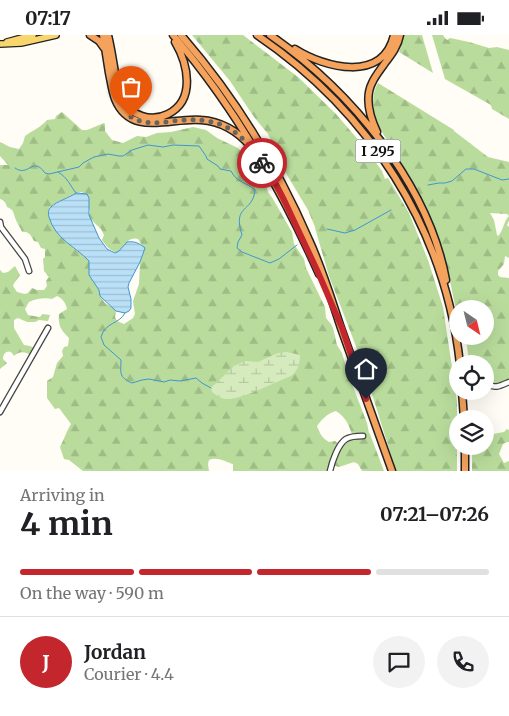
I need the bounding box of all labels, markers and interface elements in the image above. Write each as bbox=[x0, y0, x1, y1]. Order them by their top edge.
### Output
text: 07:17 bbox=[25, 6, 71, 30]
pin bbox=[110, 66, 152, 117]
icon: bag bbox=[117, 73, 145, 101]
courier bbox=[237, 138, 287, 188]
road number: I 295 bbox=[356, 139, 400, 163]
icon: bike bbox=[248, 149, 276, 177]
north arrow bbox=[449, 300, 494, 345]
map controls bbox=[449, 300, 494, 455]
pin bbox=[345, 348, 387, 399]
icon: home bbox=[352, 355, 380, 383]
button: locate bbox=[449, 355, 494, 400]
button: layers bbox=[449, 410, 494, 455]
text: Arriving in bbox=[20, 485, 105, 505]
text: 07:21–07:26 bbox=[380, 502, 489, 526]
text: 4 min bbox=[20, 504, 113, 544]
text: On the way · 590 m bbox=[20, 583, 164, 603]
button: chat bbox=[373, 636, 425, 688]
button: phone bbox=[437, 636, 489, 688]
text: Jordan bbox=[84, 640, 146, 664]
text: J bbox=[42, 650, 50, 674]
text: Courier · 4.4 bbox=[84, 664, 174, 684]

